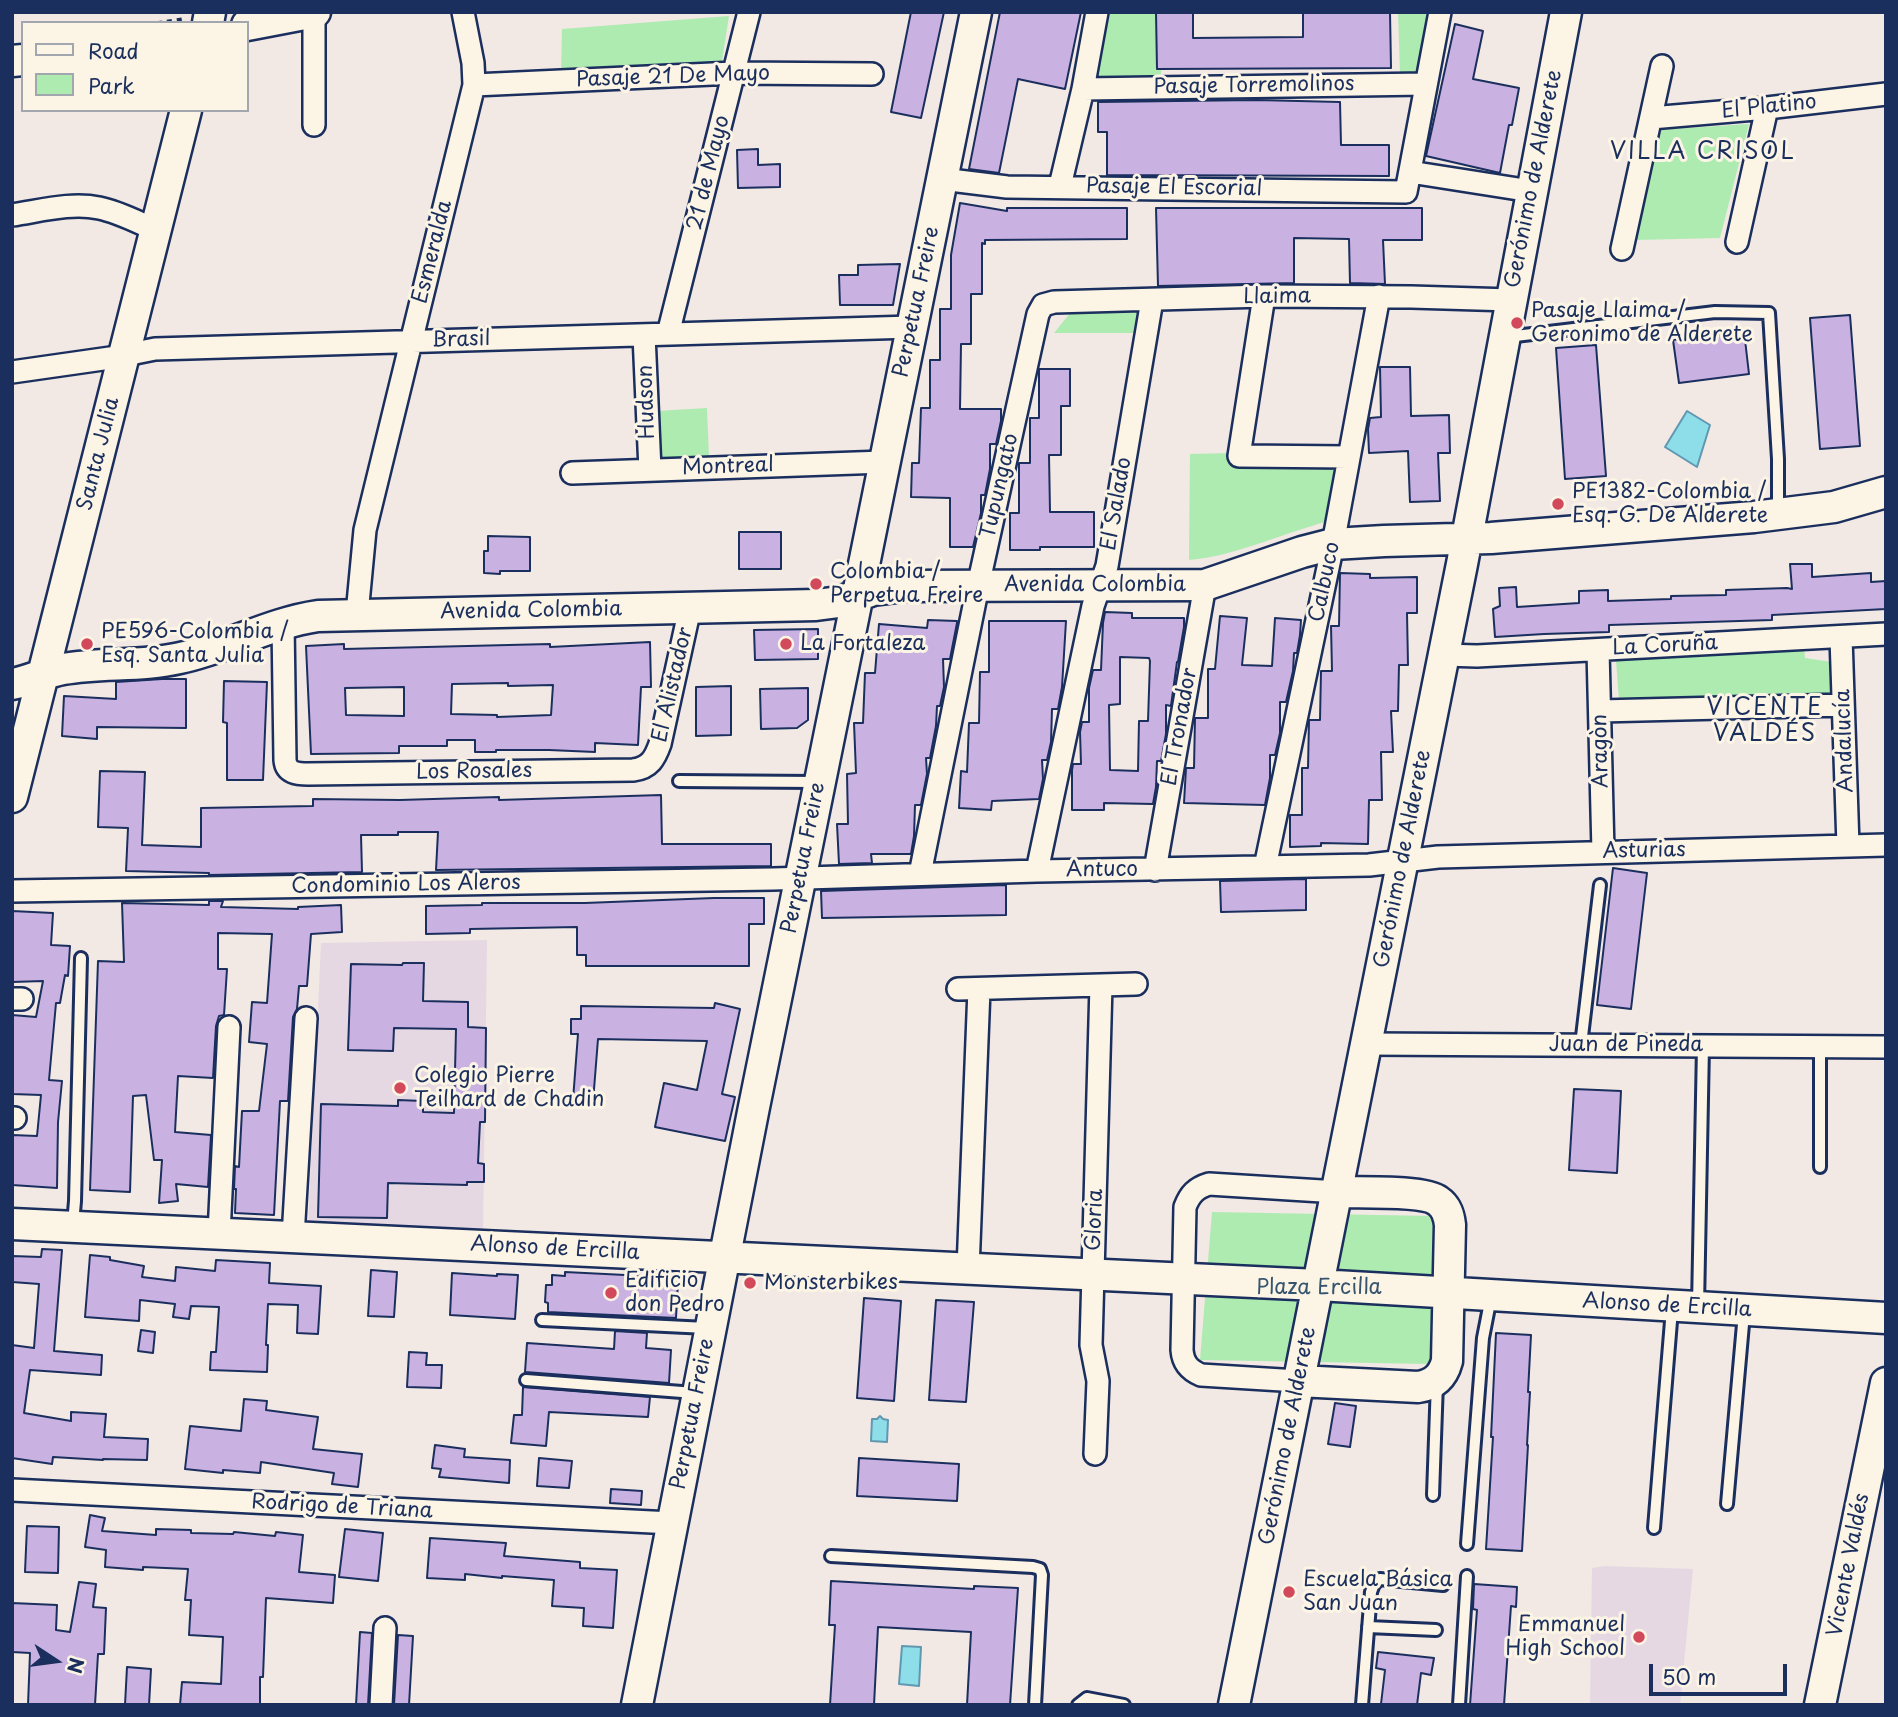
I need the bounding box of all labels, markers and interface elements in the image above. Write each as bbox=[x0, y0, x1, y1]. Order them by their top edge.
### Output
legend bbox=[21, 21, 248, 112]
text: Road bbox=[88, 34, 139, 66]
street label: Pasaje 21 De Mayo bbox=[576, 61, 770, 93]
street label: Gerónimo de Alderete bbox=[1500, 68, 1568, 290]
text: Park bbox=[88, 69, 135, 101]
street label: Pasaje Torremolinos bbox=[1153, 72, 1355, 100]
street label: El Platino bbox=[1720, 89, 1818, 125]
street label: 21 de Mayo bbox=[683, 113, 735, 233]
district label: VILLA CRISOL bbox=[1613, 139, 1793, 167]
street label: Pasaje El Escorial bbox=[1086, 174, 1262, 202]
street label: Esmeralda bbox=[408, 198, 458, 306]
street label: Perpetua Freire bbox=[889, 224, 945, 380]
street label: Llaima bbox=[1243, 284, 1311, 310]
place label: Pasaje Llaima / Geronimo de Alderete bbox=[1531, 298, 1753, 348]
marker: Pasaje Llaima / Geronimo de Alderete bbox=[1509, 315, 1525, 331]
street label: Brasil bbox=[431, 326, 491, 354]
street label: Hudson bbox=[633, 364, 661, 440]
street label: Santa Julia bbox=[73, 395, 125, 513]
street label: Tupungato bbox=[976, 431, 1024, 541]
street label: Montreal bbox=[682, 453, 774, 481]
street label: El Salado bbox=[1096, 455, 1138, 553]
place label: PE1382-Colombia / Esq. G. De Alderete bbox=[1572, 479, 1768, 529]
marker: PE1382-Colombia / Esq. G. De Alderete bbox=[1550, 496, 1566, 512]
street label: Calbuco bbox=[1304, 540, 1346, 624]
place label: Colombia / Perpetua Freire bbox=[830, 559, 983, 609]
street label: Avenida Colombia bbox=[1004, 572, 1186, 598]
marker: Colombia / Perpetua Freire bbox=[808, 576, 824, 592]
street label: Avenida Colombia bbox=[440, 597, 622, 625]
place label: PE596-Colombia / Esq. Santa Julia bbox=[101, 619, 289, 669]
street label: El Alistador bbox=[648, 625, 698, 745]
place label: La Fortaleza bbox=[800, 631, 925, 657]
street label: La Coruña bbox=[1612, 631, 1718, 661]
marker: PE596-Colombia / Esq. Santa Julia bbox=[79, 636, 95, 652]
marker: La Fortaleza bbox=[778, 636, 794, 652]
street label: El Tronador bbox=[1157, 666, 1203, 788]
street label: Andalucía bbox=[1831, 689, 1859, 793]
district label: VICENTE VALDÉS bbox=[1708, 695, 1822, 749]
street label: Aragòn bbox=[1588, 714, 1614, 788]
street label: Gerónimo de Alderete bbox=[1369, 748, 1437, 970]
street label: Los Rosales bbox=[416, 758, 532, 786]
street label: Perpetua Freire bbox=[777, 780, 831, 936]
street label: Asturias bbox=[1602, 838, 1686, 864]
street label: Antuco bbox=[1066, 857, 1138, 883]
street label: Condominio Los Aleros bbox=[291, 870, 521, 900]
street label: Juan de Pineda bbox=[1549, 1032, 1703, 1058]
place label: Colegio Pierre Teilhard de Chadin bbox=[414, 1063, 604, 1113]
marker: Colegio Pierre Teilhard de Chadin bbox=[392, 1080, 408, 1096]
street label: Gloria bbox=[1081, 1188, 1109, 1252]
street label: Alonso de Ercilla bbox=[470, 1232, 640, 1266]
place label: Edificio don Pedro bbox=[625, 1268, 725, 1318]
place label: Monsterbikes bbox=[764, 1270, 898, 1296]
marker: Monsterbikes bbox=[742, 1275, 758, 1291]
park label: Plaza Ercilla bbox=[1256, 1275, 1382, 1301]
marker: Edificio don Pedro bbox=[603, 1285, 619, 1301]
street label: Alonso de Ercilla bbox=[1582, 1289, 1752, 1323]
street label: Gerónimo de Alderete bbox=[1254, 1325, 1322, 1547]
street label: Perpetua Freire bbox=[666, 1336, 720, 1492]
street label: Rodrigo de Triana bbox=[251, 1490, 433, 1524]
street label: Vicente Valdés bbox=[1823, 1491, 1875, 1639]
place label: Escuela Básica San Juan bbox=[1303, 1567, 1453, 1617]
marker: Escuela Básica San Juan bbox=[1281, 1584, 1297, 1600]
place label: Emmanuel High School bbox=[1505, 1612, 1625, 1662]
north arrow bbox=[21, 1626, 91, 1696]
marker: Emmanuel High School bbox=[1631, 1629, 1647, 1645]
scale bar bbox=[1653, 1650, 1791, 1694]
text: N bbox=[61, 1655, 92, 1676]
text: 50 m bbox=[1662, 1660, 1716, 1692]

